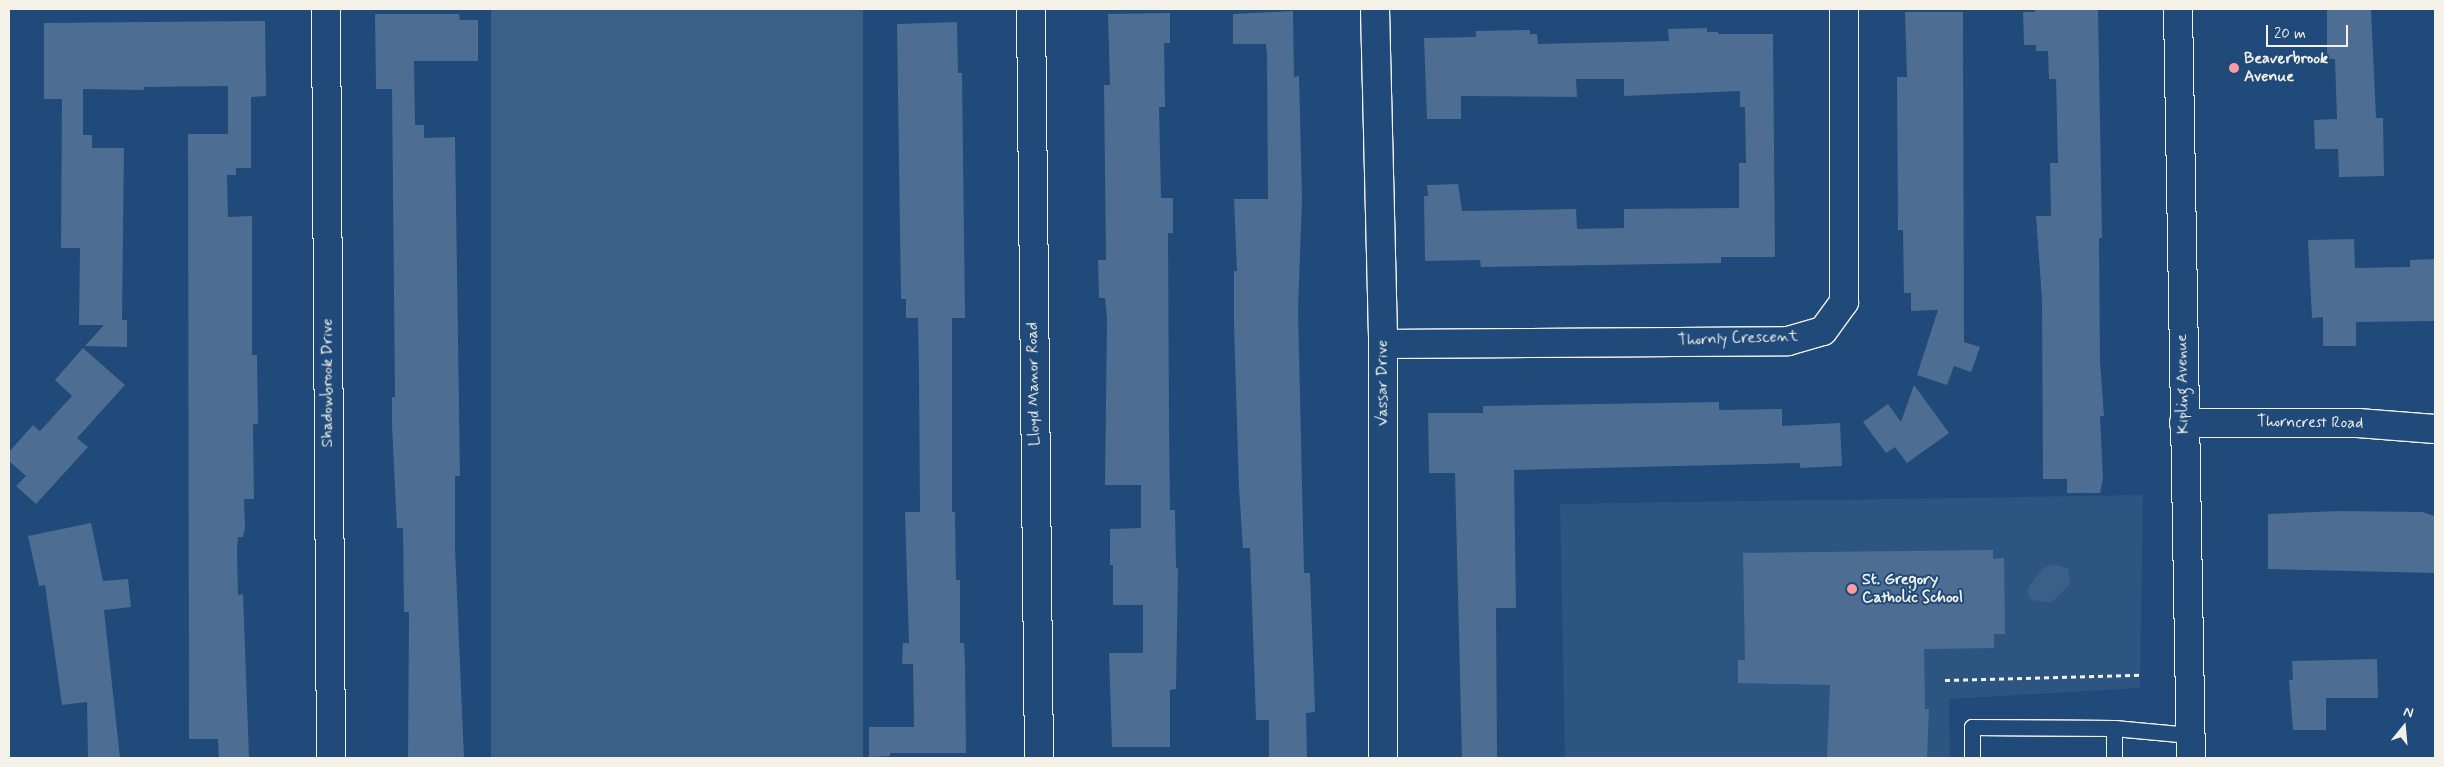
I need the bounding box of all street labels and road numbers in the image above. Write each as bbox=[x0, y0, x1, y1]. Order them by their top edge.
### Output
street label: Shadowbrook Drive bbox=[318, 319, 338, 447]
street label: Lloyd Manor Road bbox=[1023, 323, 1045, 445]
street label: Thornly Crescent bbox=[1680, 327, 1796, 351]
street label: Kipling Avenue bbox=[2173, 333, 2193, 435]
street label: Vassar Drive bbox=[1373, 340, 1393, 426]
street label: Thorncrest Road bbox=[2257, 412, 2363, 434]

